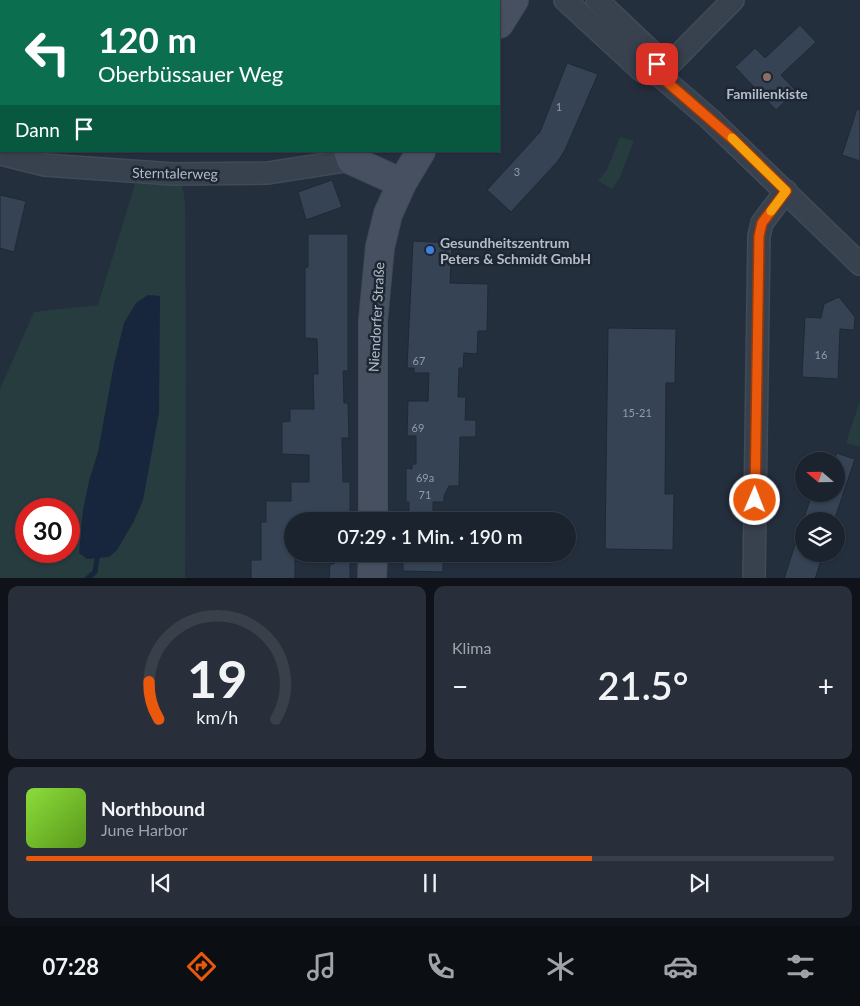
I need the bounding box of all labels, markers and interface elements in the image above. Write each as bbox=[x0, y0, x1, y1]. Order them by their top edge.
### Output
text: 120 m bbox=[98, 18, 197, 60]
icon: left bbox=[15, 20, 80, 85]
pin bbox=[636, 43, 678, 85]
icon: arrive bbox=[643, 50, 671, 78]
text: Oberbüssauer Weg bbox=[98, 60, 283, 87]
marker: Familienkiste bbox=[761, 71, 773, 83]
place label: Familienkiste bbox=[726, 85, 808, 102]
house number: 1 bbox=[556, 100, 562, 113]
icon: arrive bbox=[70, 115, 98, 143]
text: Dann bbox=[15, 118, 60, 141]
street label: Sterntalerweg bbox=[132, 164, 218, 182]
house number: 3 bbox=[514, 165, 520, 178]
place label: Gesundheitszentrum Peters & Schmidt GmbH bbox=[440, 234, 591, 267]
marker: Gesundheitszentrum Peters & Schmidt GmbH bbox=[424, 244, 436, 256]
street label: Niendorfer Straße bbox=[365, 262, 387, 372]
house number: 16 bbox=[815, 348, 827, 361]
house number: 67 bbox=[413, 354, 425, 367]
house number: 15-21 bbox=[622, 406, 652, 419]
house number: 69 bbox=[412, 421, 424, 434]
north arrow bbox=[795, 452, 845, 502]
map controls bbox=[795, 452, 845, 562]
house number: 69a bbox=[416, 471, 434, 484]
position arrow bbox=[728, 473, 780, 525]
house number: 71 bbox=[419, 488, 431, 501]
speed limit sign: 30 bbox=[15, 498, 80, 563]
button: layers bbox=[795, 512, 845, 562]
text: 07:29 · 1 Min. · 190 m bbox=[338, 525, 522, 548]
text: Klima bbox=[452, 638, 491, 657]
text: 19 bbox=[187, 647, 247, 709]
text: 21.5° bbox=[598, 662, 688, 708]
text: − bbox=[452, 669, 468, 703]
text: + bbox=[818, 669, 834, 703]
text: km/h bbox=[196, 706, 238, 728]
text: Northbound bbox=[101, 797, 205, 820]
text: June Harbor bbox=[101, 820, 188, 839]
icon: previous bbox=[147, 869, 175, 897]
icon: pause bbox=[416, 869, 444, 897]
icon: next bbox=[685, 869, 713, 897]
icon: directions bbox=[184, 949, 219, 984]
icon: music bbox=[304, 949, 339, 984]
icon: phone bbox=[423, 949, 458, 984]
icon: climate bbox=[543, 949, 578, 984]
icon: car bbox=[663, 949, 698, 984]
icon: filters bbox=[783, 949, 818, 984]
text: 07:28 bbox=[42, 953, 99, 980]

